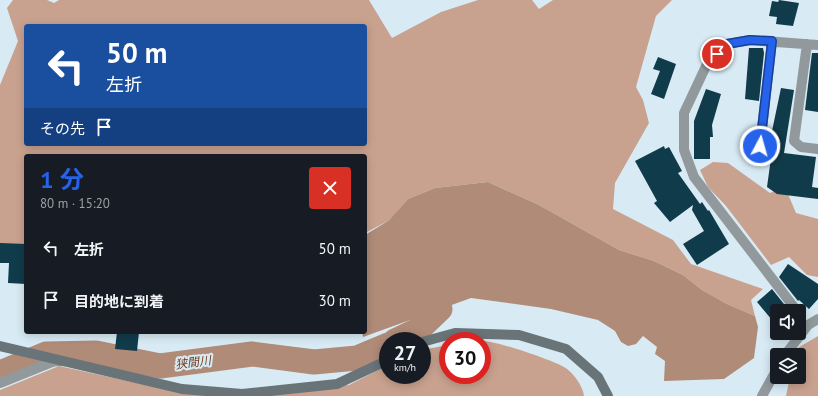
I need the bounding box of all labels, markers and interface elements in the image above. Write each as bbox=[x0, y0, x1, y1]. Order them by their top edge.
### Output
text: 50 m bbox=[106, 34, 167, 71]
pin bbox=[700, 37, 734, 71]
icon: left bbox=[40, 40, 92, 92]
icon: arrive bbox=[706, 43, 728, 65]
text: 左折 bbox=[106, 73, 142, 96]
icon: arrive bbox=[93, 116, 115, 138]
text: その先 bbox=[40, 119, 85, 138]
position arrow bbox=[739, 125, 781, 167]
text: 1 分 bbox=[40, 164, 84, 195]
button: close bbox=[309, 167, 351, 209]
text: 80 m · 15:20 bbox=[40, 195, 110, 212]
icon: left bbox=[40, 237, 62, 259]
text: 50 m bbox=[318, 239, 351, 258]
text: 左折 bbox=[74, 240, 104, 259]
icon: arrive bbox=[40, 289, 62, 311]
text: 30 m bbox=[318, 291, 351, 310]
text: 目的地に到着 bbox=[74, 292, 164, 311]
map controls bbox=[770, 304, 806, 384]
button: sound bbox=[770, 304, 806, 340]
speed limit sign: 30 bbox=[439, 332, 491, 384]
text: 27 bbox=[394, 340, 416, 366]
button: layers bbox=[770, 348, 806, 384]
water label: 狭間川 bbox=[174, 352, 214, 372]
text: km/h bbox=[394, 361, 416, 374]

